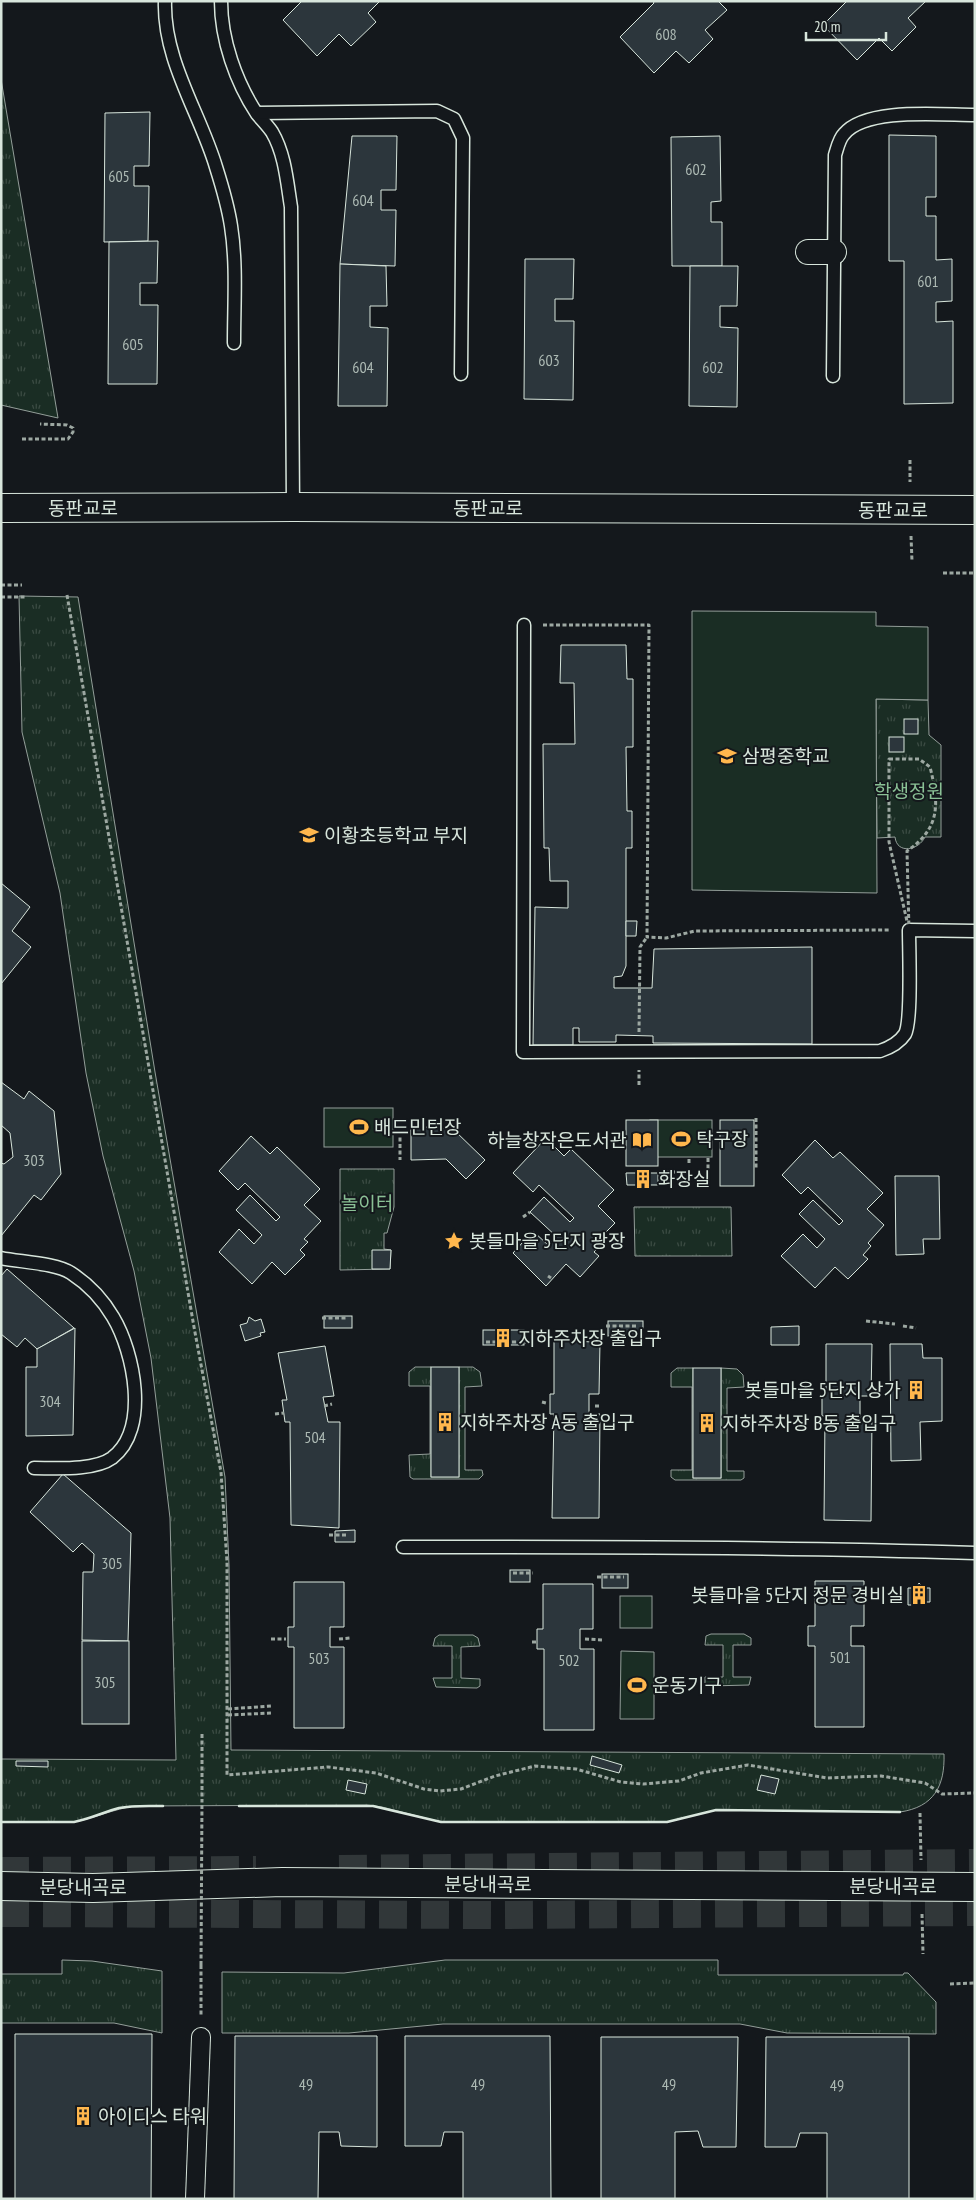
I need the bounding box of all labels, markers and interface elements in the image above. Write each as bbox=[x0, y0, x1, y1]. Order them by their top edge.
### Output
scale bar bbox=[806, 10, 886, 42]
text: 20 m bbox=[814, 17, 840, 36]
house number: 608 bbox=[655, 24, 677, 44]
house number: 602 bbox=[685, 159, 707, 179]
house number: 605 bbox=[108, 166, 130, 186]
house number: 604 bbox=[352, 190, 374, 210]
house number: 601 bbox=[917, 271, 939, 291]
house number: 605 bbox=[122, 334, 144, 354]
house number: 603 bbox=[538, 350, 560, 370]
house number: 604 bbox=[352, 357, 374, 377]
house number: 602 bbox=[702, 357, 724, 377]
street label: 동판교로 bbox=[48, 496, 118, 520]
street label: 동판교로 bbox=[453, 496, 523, 520]
street label: 동판교로 bbox=[858, 498, 928, 522]
place label: 삼평중학교 bbox=[742, 744, 829, 768]
school or university icon: 삼평중학교 bbox=[716, 745, 738, 767]
park label: 학생정원 bbox=[874, 779, 944, 803]
place label: 이황초등학교 부지 bbox=[324, 823, 468, 847]
school or university icon: 이황초등학교 부지 bbox=[298, 824, 320, 846]
place label: 배드민턴장 bbox=[374, 1115, 461, 1139]
sports icon: 배드민턴장 bbox=[348, 1116, 370, 1138]
place label: 탁구장 bbox=[696, 1127, 748, 1151]
place label: 하늘창작은도서관 bbox=[487, 1128, 627, 1152]
sports icon: 탁구장 bbox=[670, 1128, 692, 1150]
library icon: 하늘창작은도서관 bbox=[631, 1129, 653, 1151]
house number: 303 bbox=[23, 1150, 45, 1170]
place label: 화장실 bbox=[658, 1167, 710, 1191]
building icon: 화장실 bbox=[632, 1168, 654, 1190]
park label: 놀이터 bbox=[341, 1191, 393, 1215]
place label: 봇들마을 5단지 광장 bbox=[469, 1229, 625, 1253]
place icon: 봇들마을 5단지 광장 bbox=[443, 1230, 465, 1252]
place label: 지하주차장 출입구 bbox=[518, 1326, 662, 1350]
building icon: 지하주차장 출입구 bbox=[492, 1327, 514, 1349]
place label: 봇들마을 5단지 상가 bbox=[745, 1378, 901, 1402]
building icon: 봇들마을 5단지 상가 bbox=[905, 1379, 927, 1401]
house number: 304 bbox=[39, 1391, 61, 1411]
place label: 지하주차장 A동 출입구 bbox=[460, 1410, 634, 1434]
building icon: 지하주차장 A동 출입구 bbox=[434, 1411, 456, 1433]
place label: 지하주차장 B동 출입구 bbox=[722, 1411, 896, 1435]
building icon: 지하주차장 B동 출입구 bbox=[696, 1412, 718, 1434]
house number: 504 bbox=[304, 1427, 326, 1447]
house number: 305 bbox=[101, 1553, 123, 1573]
place label: 봇들마을 5단지 정문 경비실 bbox=[691, 1583, 904, 1607]
building icon: 봇들마을 5단지 정문 경비실 bbox=[908, 1584, 930, 1606]
house number: 501 bbox=[829, 1647, 851, 1667]
house number: 503 bbox=[308, 1648, 330, 1668]
house number: 502 bbox=[558, 1650, 580, 1670]
house number: 305 bbox=[94, 1672, 116, 1692]
place label: 운동기구 bbox=[652, 1673, 722, 1697]
sports icon: 운동기구 bbox=[626, 1674, 648, 1696]
street label: 분당내곡로 bbox=[444, 1872, 532, 1896]
street label: 분당내곡로 bbox=[849, 1874, 937, 1898]
street label: 분당내곡로 bbox=[39, 1875, 127, 1899]
house number: 49 bbox=[299, 2074, 313, 2094]
house number: 49 bbox=[471, 2074, 485, 2094]
house number: 49 bbox=[662, 2074, 676, 2094]
house number: 49 bbox=[830, 2075, 844, 2095]
place label: 아이디스 타워 bbox=[98, 2104, 207, 2128]
building icon: 아이디스 타워 bbox=[72, 2105, 94, 2127]

